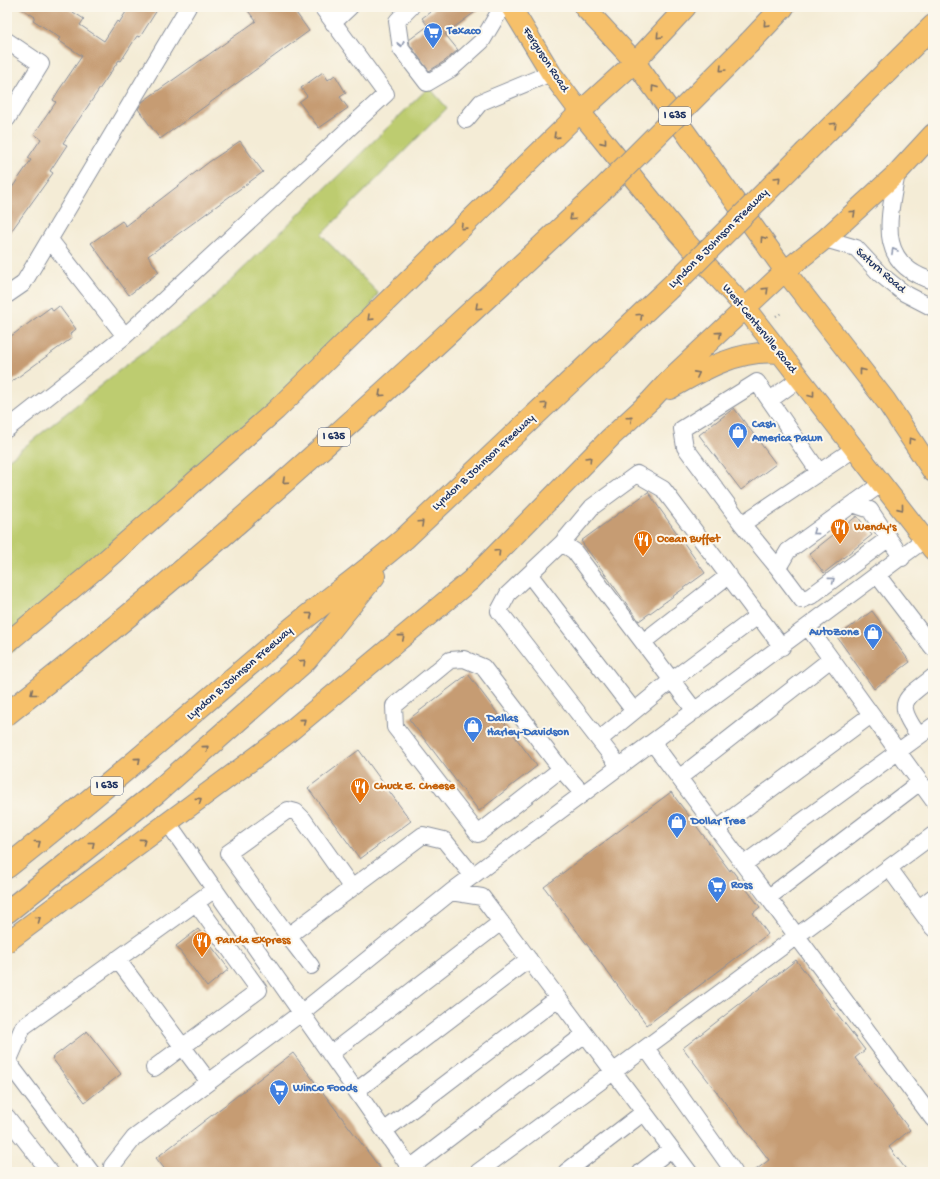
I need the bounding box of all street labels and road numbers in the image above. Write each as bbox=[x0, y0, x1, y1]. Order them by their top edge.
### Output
street label: Ferguson Road bbox=[518, 24, 572, 96]
road number: I 635 bbox=[659, 107, 691, 125]
street label: Lyndon B Johnson Freeway bbox=[666, 186, 772, 292]
street label: Saturn Road bbox=[852, 245, 909, 297]
street label: West Centerville Road bbox=[719, 282, 800, 377]
street label: Lyndon B Johnson Freeway bbox=[430, 412, 538, 514]
road number: I 635 bbox=[318, 428, 350, 446]
street label: Lyndon B Johnson Freeway bbox=[184, 624, 296, 724]
road number: I 635 bbox=[91, 777, 123, 795]

